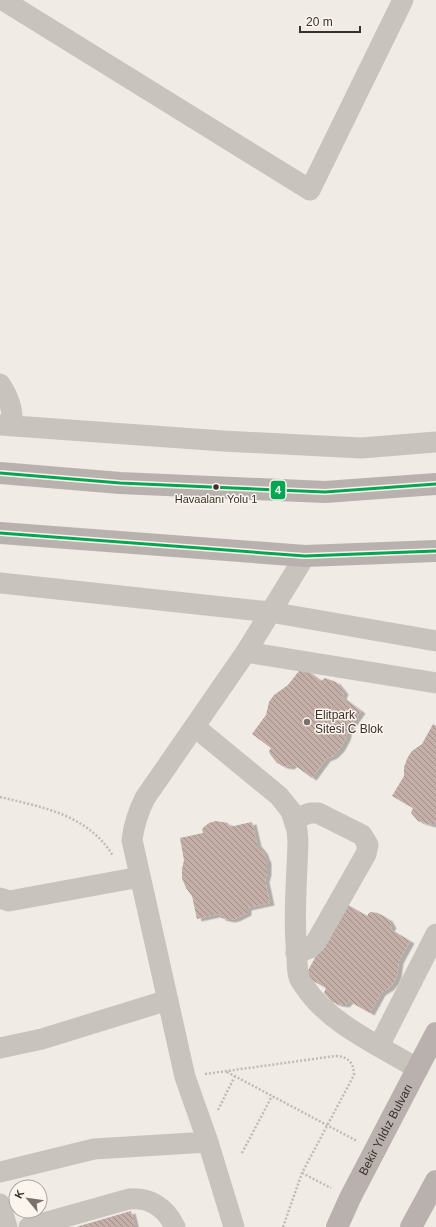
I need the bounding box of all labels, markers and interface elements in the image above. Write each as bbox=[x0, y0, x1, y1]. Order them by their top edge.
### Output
scale bar bbox=[300, 8, 360, 34]
text: 20 m bbox=[306, 15, 333, 29]
line badge: 4 bbox=[270, 480, 286, 500]
marker: Havaalanı Yolu 1 bbox=[211, 482, 221, 492]
text: 4 bbox=[275, 484, 282, 496]
place label: Havaalanı Yolu 1 bbox=[175, 493, 257, 505]
place label: Elitpark Sitesi C Blok bbox=[315, 708, 384, 736]
marker: Elitpark Sitesi C Blok bbox=[302, 717, 312, 727]
street label: Bekir Yıldız Bulvarı bbox=[356, 1081, 415, 1178]
north arrow bbox=[8, 1179, 48, 1219]
text: K bbox=[12, 1188, 26, 1201]

